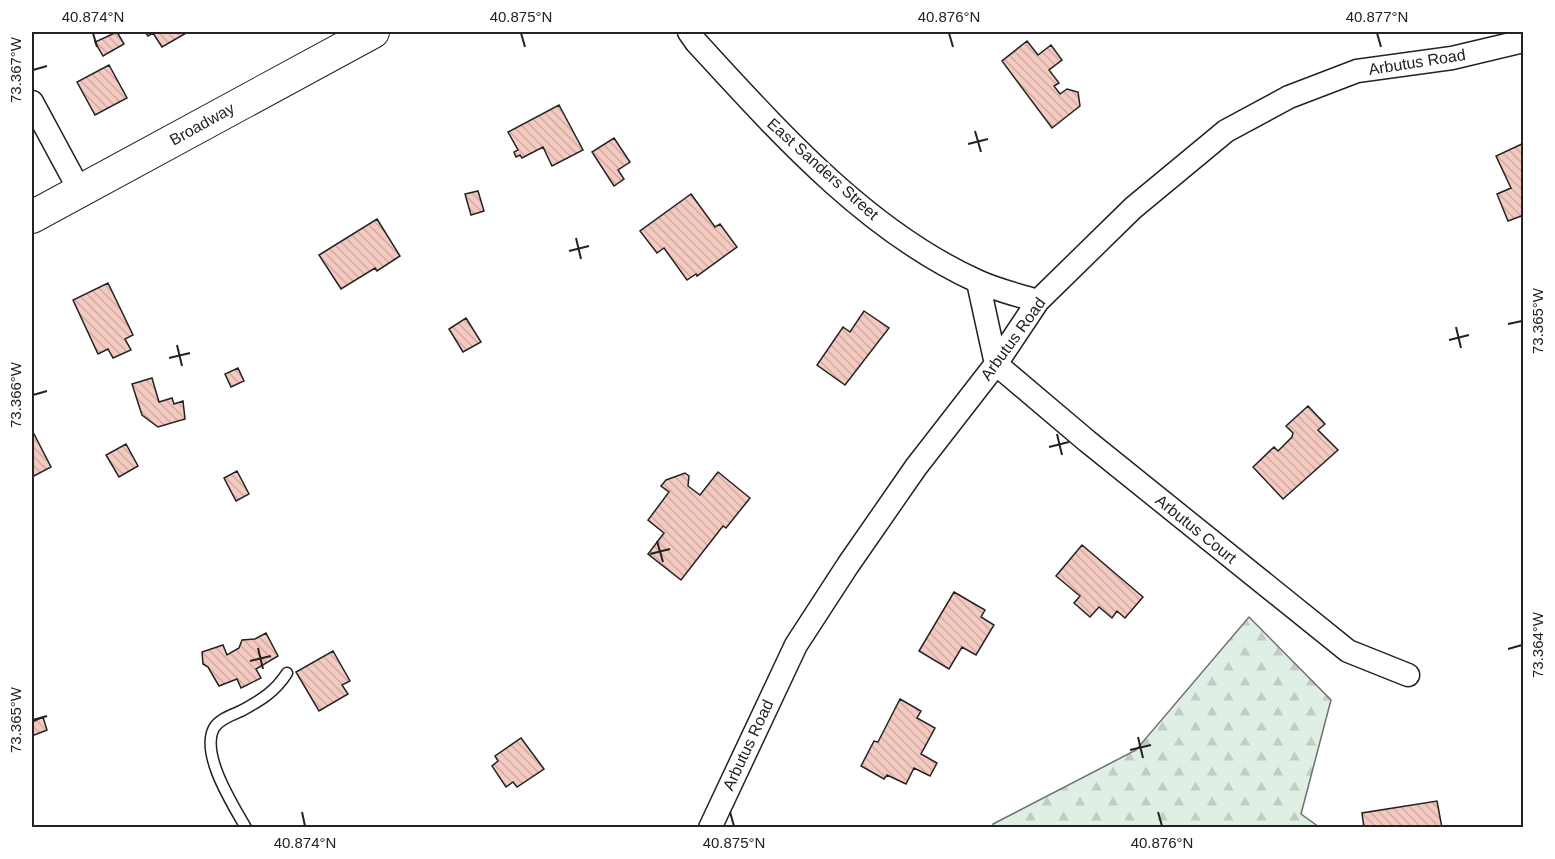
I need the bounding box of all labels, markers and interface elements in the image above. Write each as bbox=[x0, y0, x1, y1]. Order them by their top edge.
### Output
text: 40.874°N bbox=[62, 8, 124, 25]
text: 40.875°N bbox=[490, 8, 552, 25]
text: 40.876°N bbox=[918, 8, 980, 25]
text: 40.877°N bbox=[1346, 8, 1408, 25]
text: 73.367°W bbox=[7, 36, 24, 103]
street label: Arbutus Road bbox=[1367, 46, 1467, 78]
street label: Broadway bbox=[167, 99, 237, 149]
street label: East Sanders Street bbox=[764, 115, 882, 224]
text: 73.365°W bbox=[1529, 287, 1546, 354]
street label: Arbutus Road bbox=[977, 294, 1049, 384]
text: 73.366°W bbox=[7, 361, 24, 428]
street label: Arbutus Court bbox=[1152, 491, 1240, 567]
text: 73.364°W bbox=[1529, 611, 1546, 678]
text: 73.365°W bbox=[7, 686, 24, 753]
street label: Arbutus Road bbox=[720, 697, 776, 793]
text: 40.874°N bbox=[274, 834, 336, 851]
text: 40.875°N bbox=[703, 834, 765, 851]
text: 40.876°N bbox=[1131, 834, 1193, 851]

